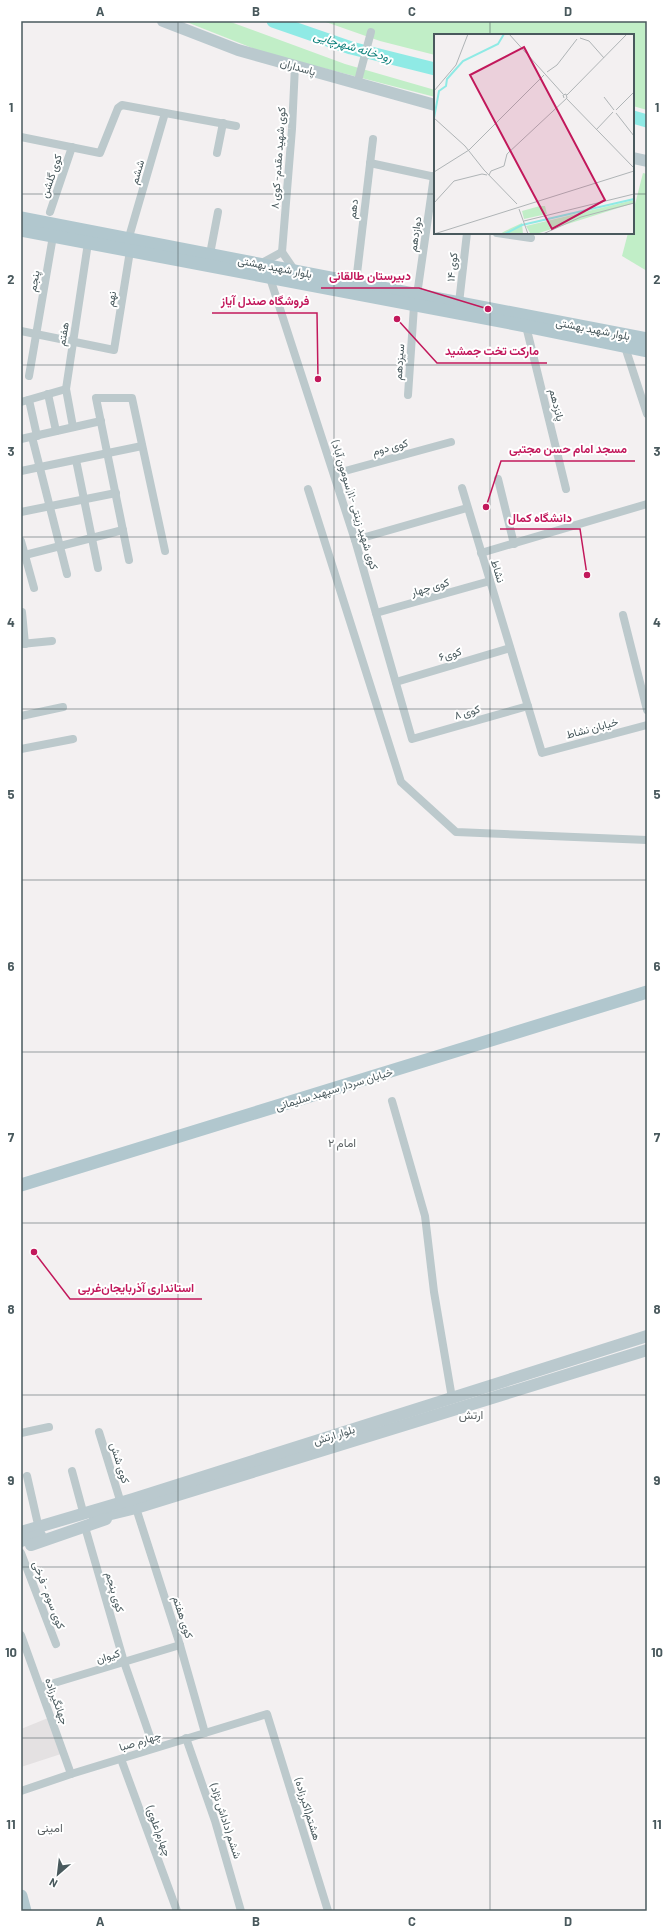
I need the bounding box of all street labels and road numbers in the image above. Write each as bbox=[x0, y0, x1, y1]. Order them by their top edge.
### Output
street label: پاسداران bbox=[278, 55, 317, 80]
street label: کوی شهید مقدم- کوی ۸ bbox=[267, 106, 290, 210]
street label: کوی گلشن bbox=[37, 152, 65, 200]
street label: ششم bbox=[127, 158, 148, 186]
street label: دهم bbox=[345, 198, 362, 220]
street label: دوازدهم bbox=[406, 215, 425, 253]
street label: کوی ۱۴ bbox=[444, 252, 460, 282]
street label: بلوار شهید بهشتی bbox=[237, 253, 313, 281]
street label: پنجم bbox=[25, 269, 44, 293]
street label: نهم bbox=[103, 290, 120, 308]
street label: بلوار شهید بهشتی bbox=[555, 315, 631, 343]
street label: هفتم bbox=[54, 321, 73, 347]
street label: سیزدهم bbox=[391, 343, 408, 381]
street label: پانزدهم bbox=[545, 387, 568, 423]
street label: کوی دوم bbox=[371, 435, 410, 459]
street label: کوی شهید زینتی -۱۱(سومون آباد) bbox=[328, 438, 381, 571]
street label: نشاط bbox=[489, 558, 508, 584]
street label: کوی چهار bbox=[408, 575, 451, 600]
street label: کوی۶ bbox=[437, 644, 463, 664]
street label: کوی ۸ bbox=[452, 702, 482, 722]
street label: خیابان نشاط bbox=[564, 714, 620, 742]
street label: خیابان سردار سپهبد سلیمانی bbox=[274, 1064, 395, 1114]
street label: بلوار ارتش bbox=[312, 1422, 356, 1448]
street label: کوی شش bbox=[107, 1441, 133, 1485]
street label: کوی سوم - فرخی bbox=[29, 1559, 68, 1631]
street label: کوی پنجم bbox=[102, 1570, 127, 1614]
street label: کوی هفتم bbox=[169, 1594, 196, 1640]
street label: کیوان bbox=[94, 1646, 122, 1666]
street label: جهانگیرزاده bbox=[42, 1676, 72, 1726]
street label: چهارم صبا bbox=[117, 1728, 163, 1755]
street label: هشتم(اکبرزاده) bbox=[291, 1775, 324, 1843]
street label: ششم (داداش نژاد) bbox=[206, 1781, 245, 1861]
street label: چهارم(علوی) bbox=[142, 1803, 175, 1859]

